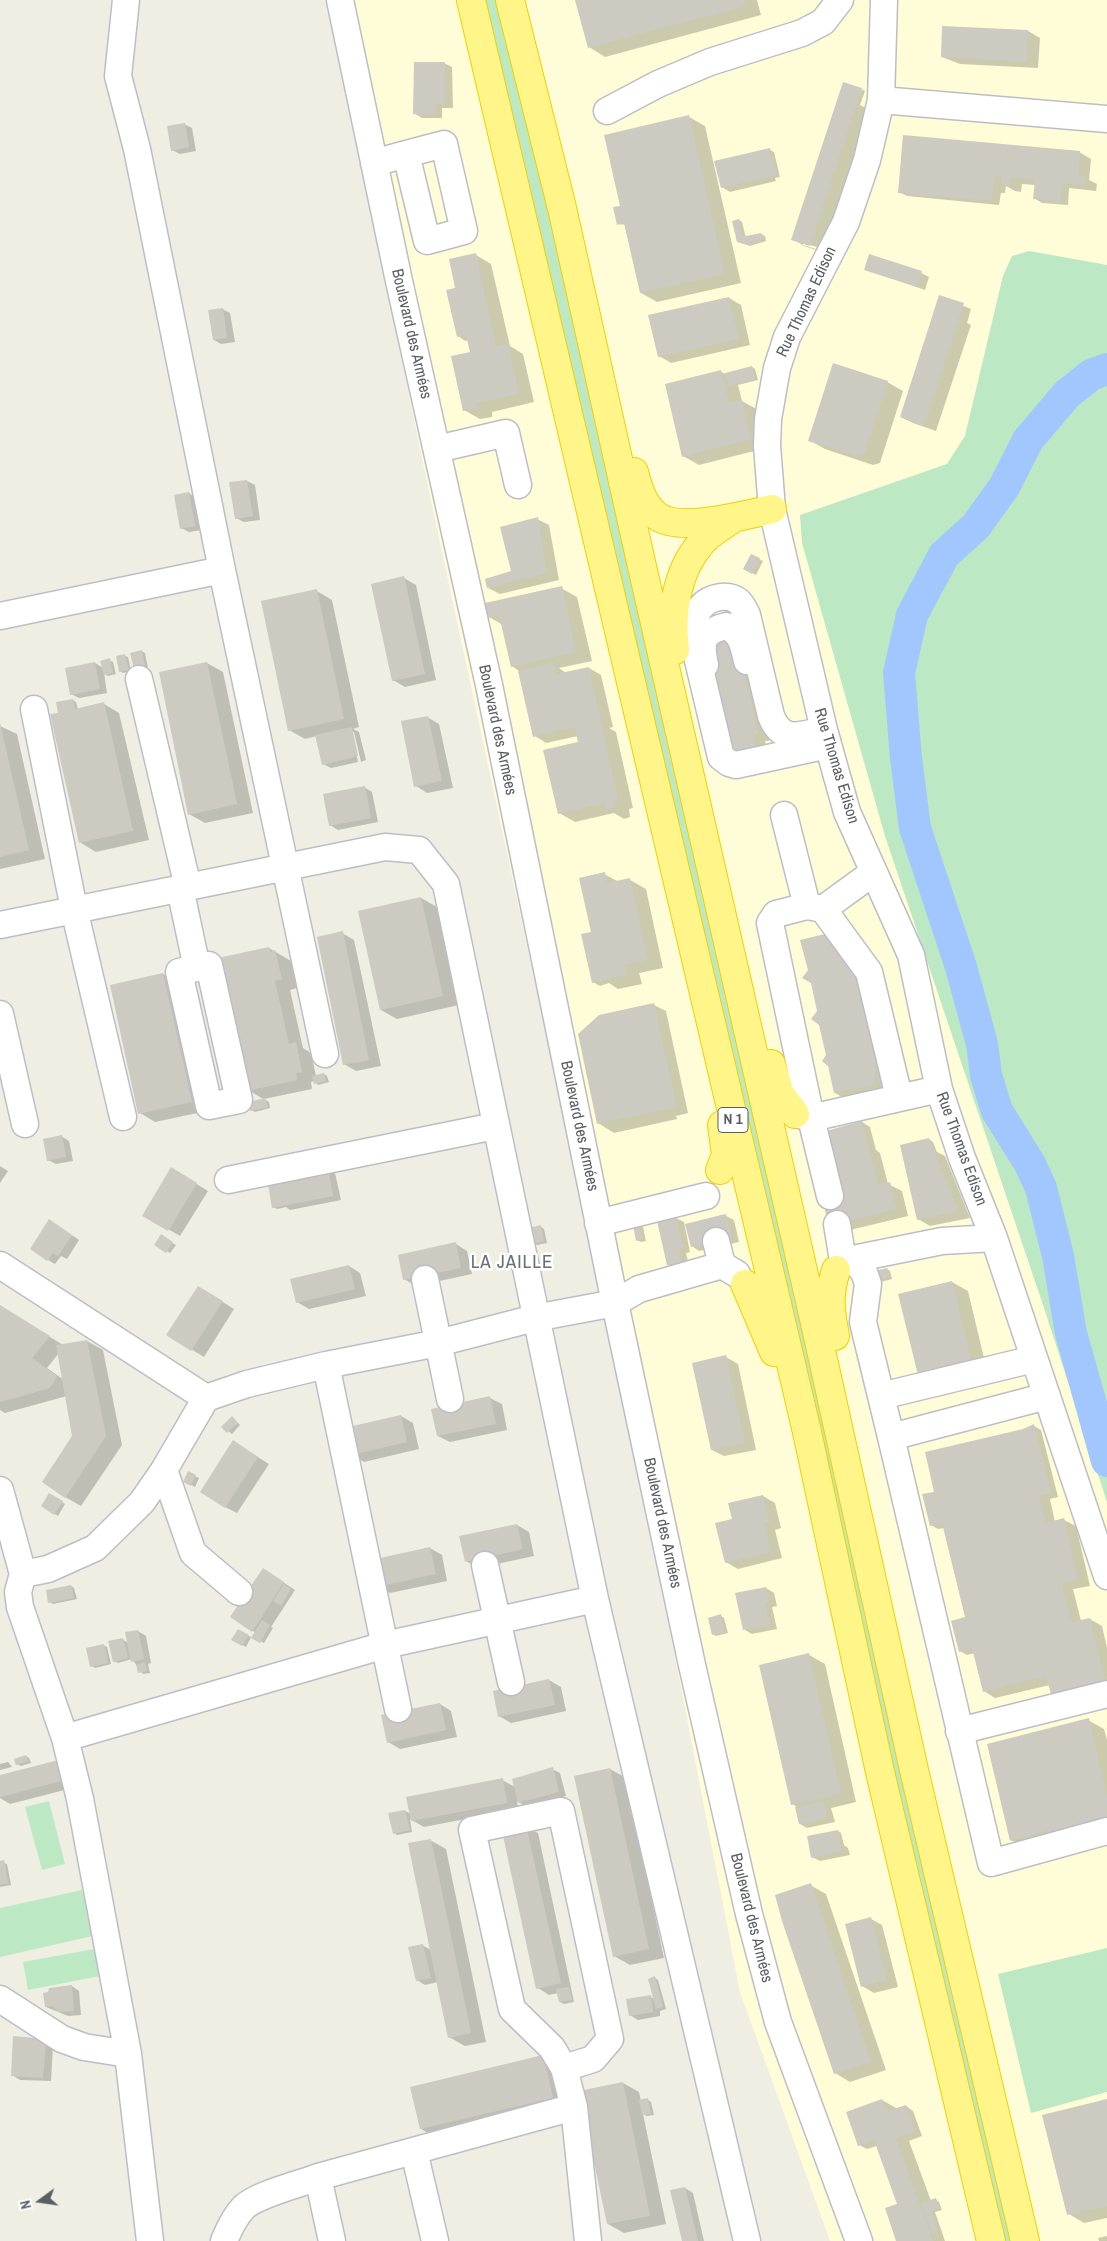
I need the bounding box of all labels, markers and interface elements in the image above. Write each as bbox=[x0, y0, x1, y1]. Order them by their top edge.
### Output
street label: Rue Thomas Edison bbox=[773, 244, 841, 360]
street label: Boulevard des Armées bbox=[387, 267, 435, 401]
street label: Boulevard des Armées bbox=[474, 663, 520, 797]
street label: Rue Thomas Edison bbox=[809, 706, 863, 826]
street label: Boulevard des Armées bbox=[556, 1059, 602, 1193]
street label: Rue Thomas Edison bbox=[932, 1090, 990, 1208]
road number: N 1 bbox=[718, 1108, 748, 1132]
district label: LA JAILLE bbox=[470, 1252, 554, 1274]
street label: Boulevard des Armées bbox=[639, 1456, 685, 1590]
street label: Boulevard des Armées bbox=[726, 1851, 776, 1985]
north arrow bbox=[15, 2176, 65, 2226]
text: N bbox=[16, 2198, 35, 2211]

